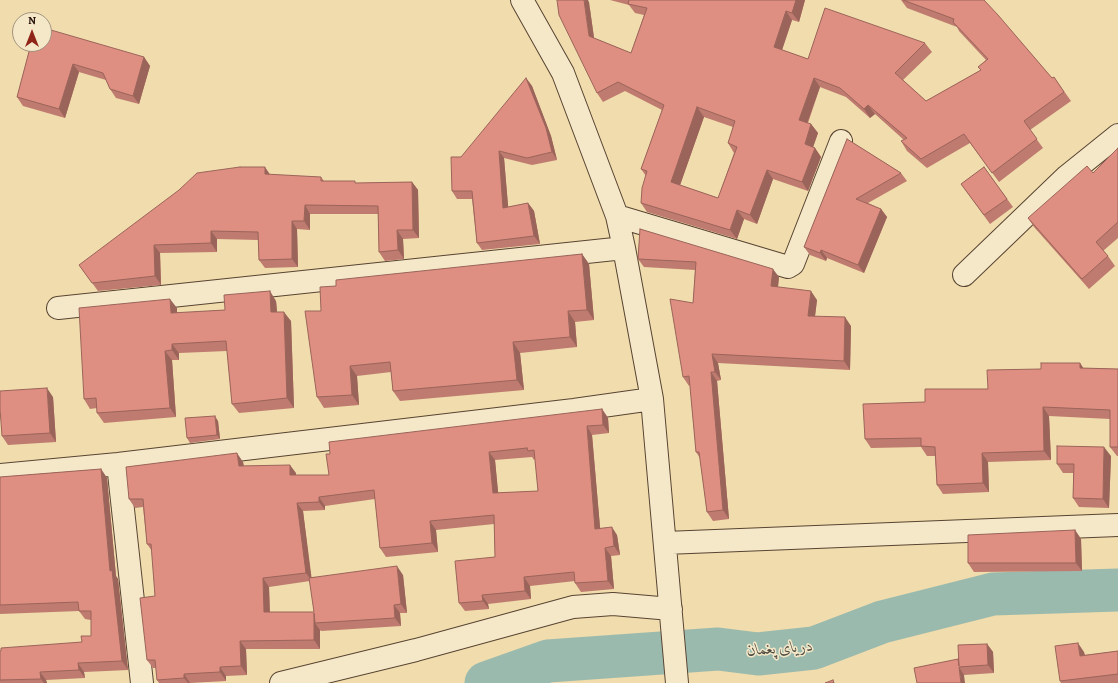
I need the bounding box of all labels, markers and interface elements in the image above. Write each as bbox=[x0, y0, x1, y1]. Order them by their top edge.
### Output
north arrow bbox=[12, 12, 52, 52]
text: N bbox=[28, 13, 36, 28]
water label: دریای پغمان bbox=[746, 637, 814, 661]

